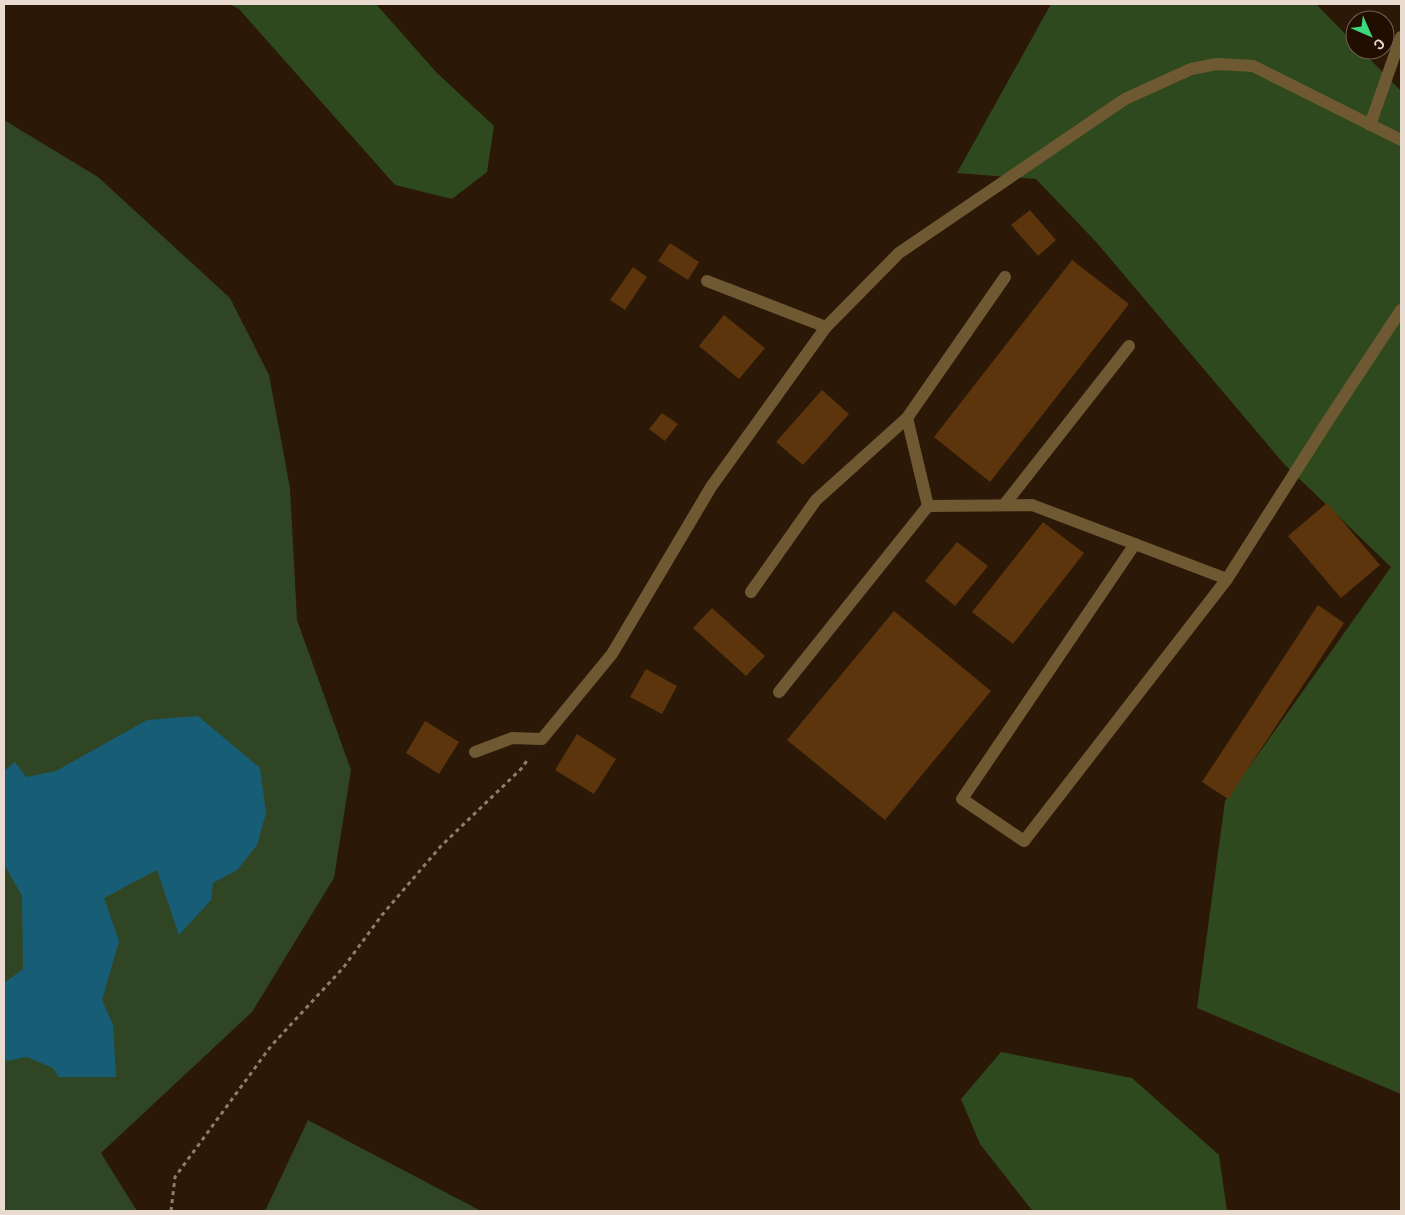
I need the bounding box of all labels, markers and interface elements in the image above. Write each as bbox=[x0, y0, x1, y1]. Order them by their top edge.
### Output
north arrow bbox=[1345, 10, 1395, 60]
text: С bbox=[1370, 35, 1388, 53]

